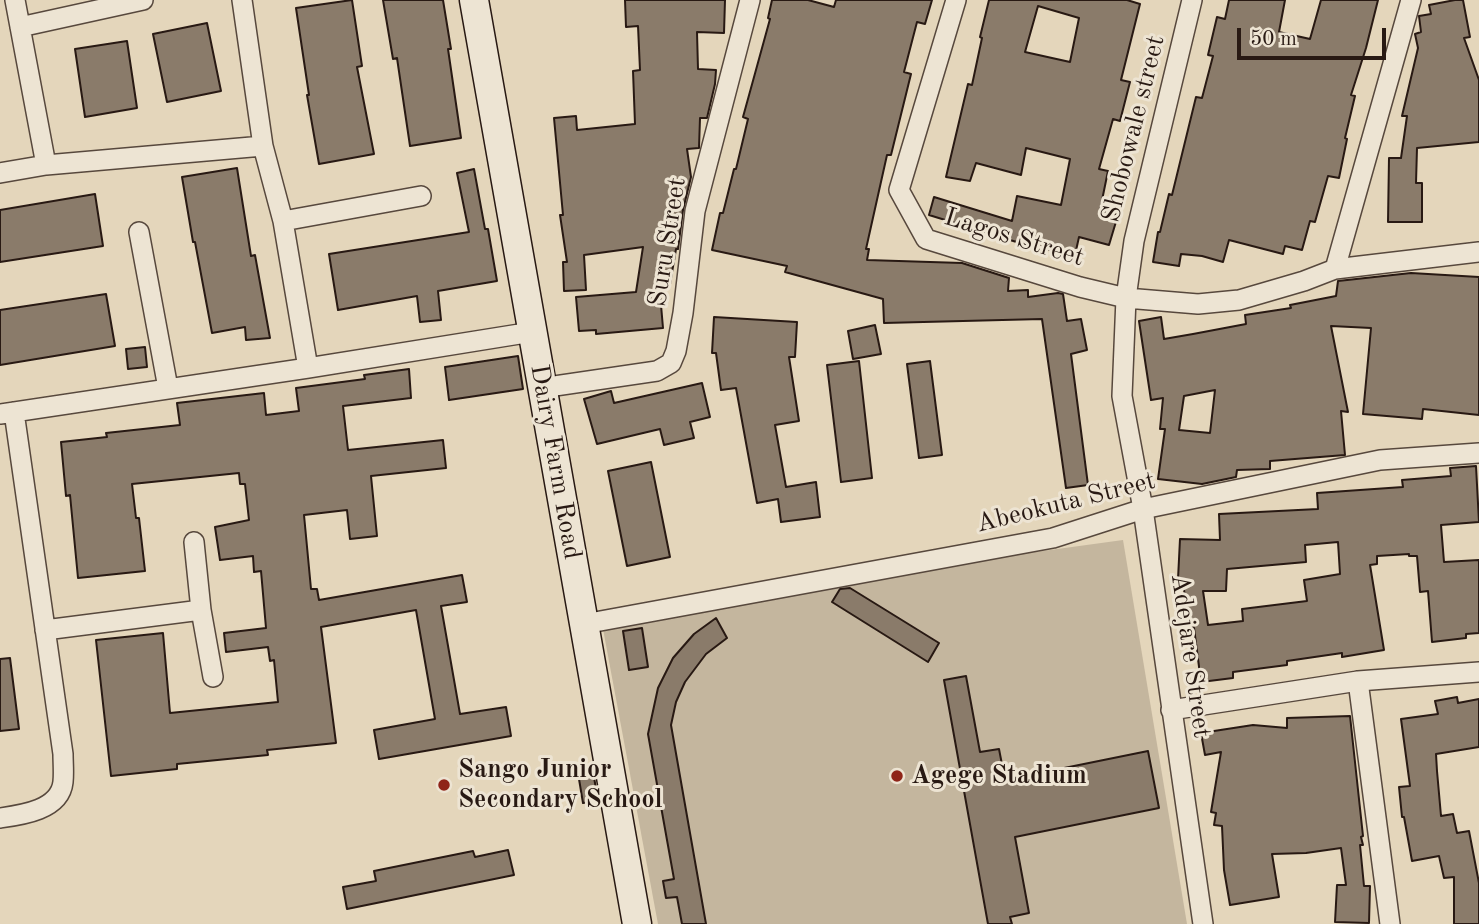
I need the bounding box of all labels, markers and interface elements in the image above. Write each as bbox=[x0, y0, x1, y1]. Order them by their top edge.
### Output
scale bar bbox=[1241, 14, 1390, 58]
text: 50 m bbox=[1250, 29, 1297, 50]
street label: Shobowale street bbox=[1096, 32, 1172, 226]
street label: Suru Street bbox=[642, 175, 694, 309]
street label: Lagos Street bbox=[940, 202, 1088, 274]
street label: Dairy Farm Road bbox=[523, 362, 587, 562]
street label: Abeokuta Street bbox=[973, 466, 1159, 540]
street label: Adejare Street bbox=[1163, 572, 1217, 740]
place label: Sango Junior Secondary School bbox=[458, 754, 663, 816]
place label: Agege Stadium bbox=[911, 760, 1087, 792]
marker: Agege Stadium bbox=[889, 768, 905, 784]
marker: Sango Junior Secondary School bbox=[436, 777, 452, 793]

